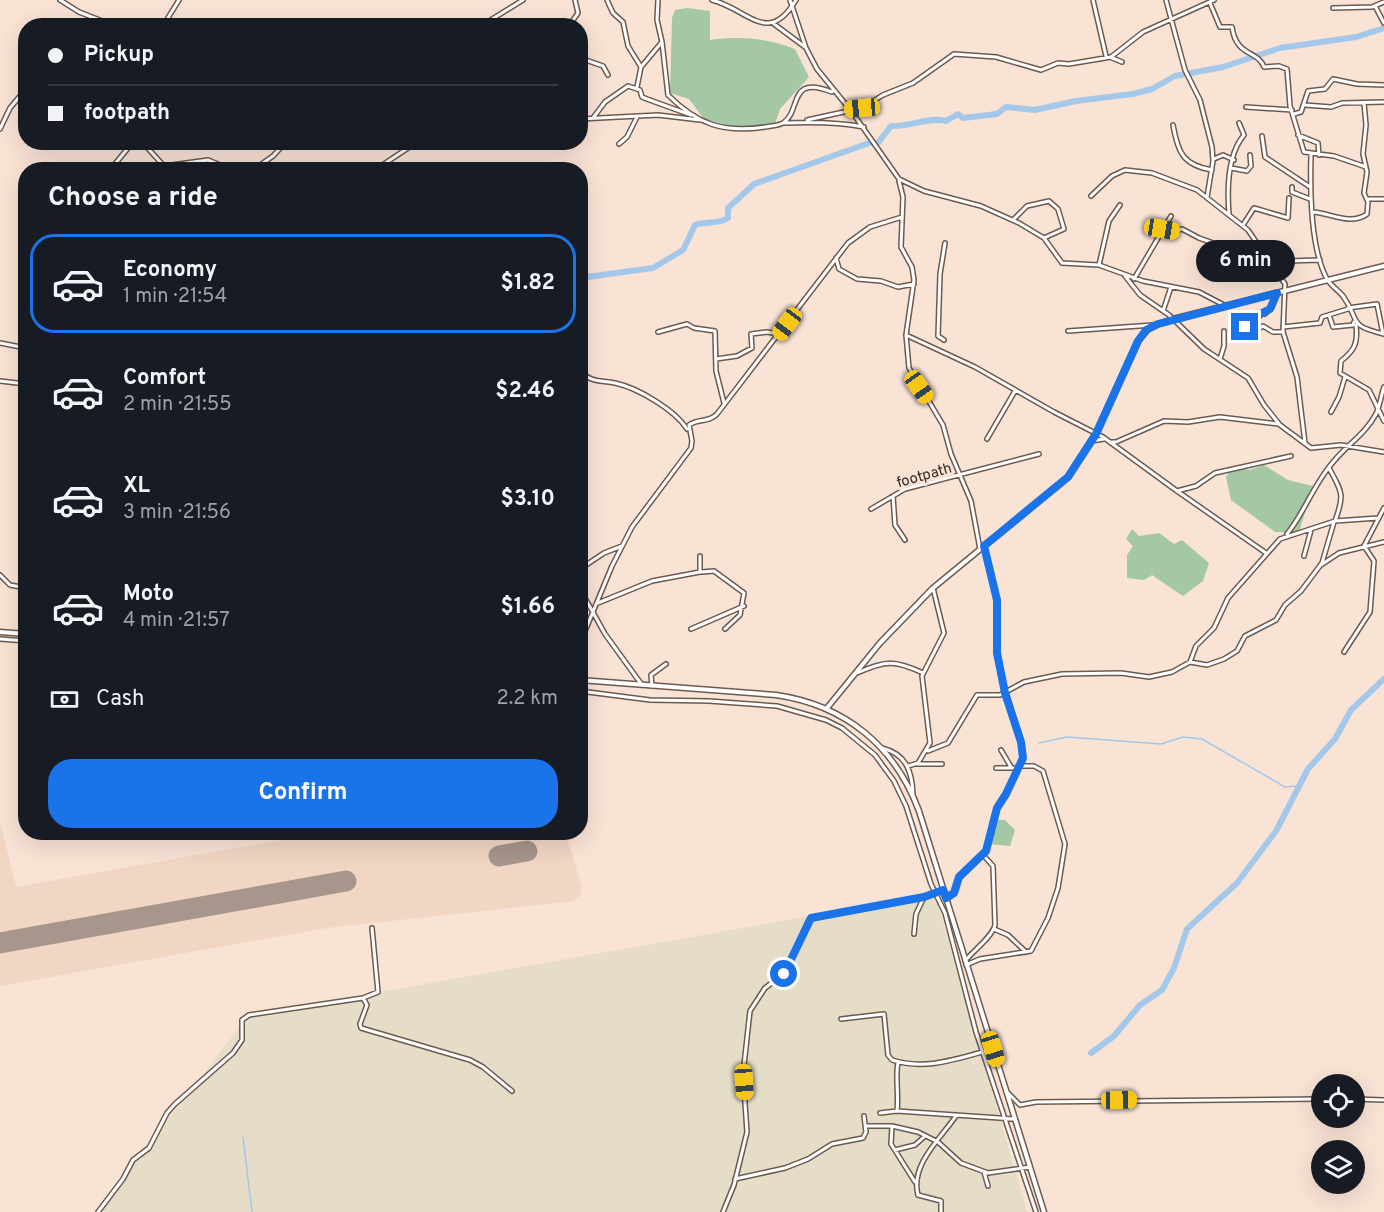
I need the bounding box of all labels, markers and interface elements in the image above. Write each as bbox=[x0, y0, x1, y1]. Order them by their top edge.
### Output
text: Pickup bbox=[84, 42, 154, 69]
car bbox=[843, 97, 881, 119]
text: footpath bbox=[84, 100, 170, 127]
text: Choose a ride bbox=[48, 181, 218, 215]
car bbox=[1143, 217, 1181, 241]
callout: 6 min bbox=[1196, 240, 1294, 282]
text: 6 min bbox=[1219, 248, 1272, 274]
icon: car bbox=[51, 257, 105, 311]
text: Economy bbox=[123, 257, 217, 284]
text: $1.82 bbox=[501, 270, 555, 297]
text: 1 min · 21:54 bbox=[123, 284, 227, 310]
car bbox=[769, 304, 805, 344]
route end bbox=[1231, 313, 1258, 340]
icon: car bbox=[51, 365, 105, 419]
text: Comfort bbox=[123, 365, 206, 392]
car bbox=[901, 367, 937, 407]
text: $2.46 bbox=[495, 378, 555, 405]
text: 2 min · 21:55 bbox=[123, 392, 232, 418]
street label: footpath bbox=[895, 459, 954, 493]
icon: car bbox=[51, 473, 105, 527]
text: XL bbox=[123, 473, 150, 500]
text: $3.10 bbox=[500, 486, 555, 513]
text: 3 min · 21:56 bbox=[123, 500, 231, 526]
icon: car bbox=[51, 581, 105, 635]
text: Moto bbox=[123, 581, 174, 608]
text: $1.66 bbox=[500, 594, 555, 621]
text: 4 min · 21:57 bbox=[123, 608, 230, 634]
icon: cash bbox=[48, 683, 81, 716]
text: Cash bbox=[96, 686, 145, 713]
text: 2.2 km bbox=[497, 686, 558, 712]
button: Confirm bbox=[48, 759, 558, 828]
route start bbox=[770, 960, 797, 987]
car bbox=[979, 1029, 1007, 1069]
car bbox=[734, 1063, 754, 1101]
map controls bbox=[1311, 1074, 1365, 1194]
button: locate bbox=[1311, 1074, 1365, 1128]
car bbox=[1101, 1091, 1137, 1109]
button: layers bbox=[1311, 1140, 1365, 1194]

